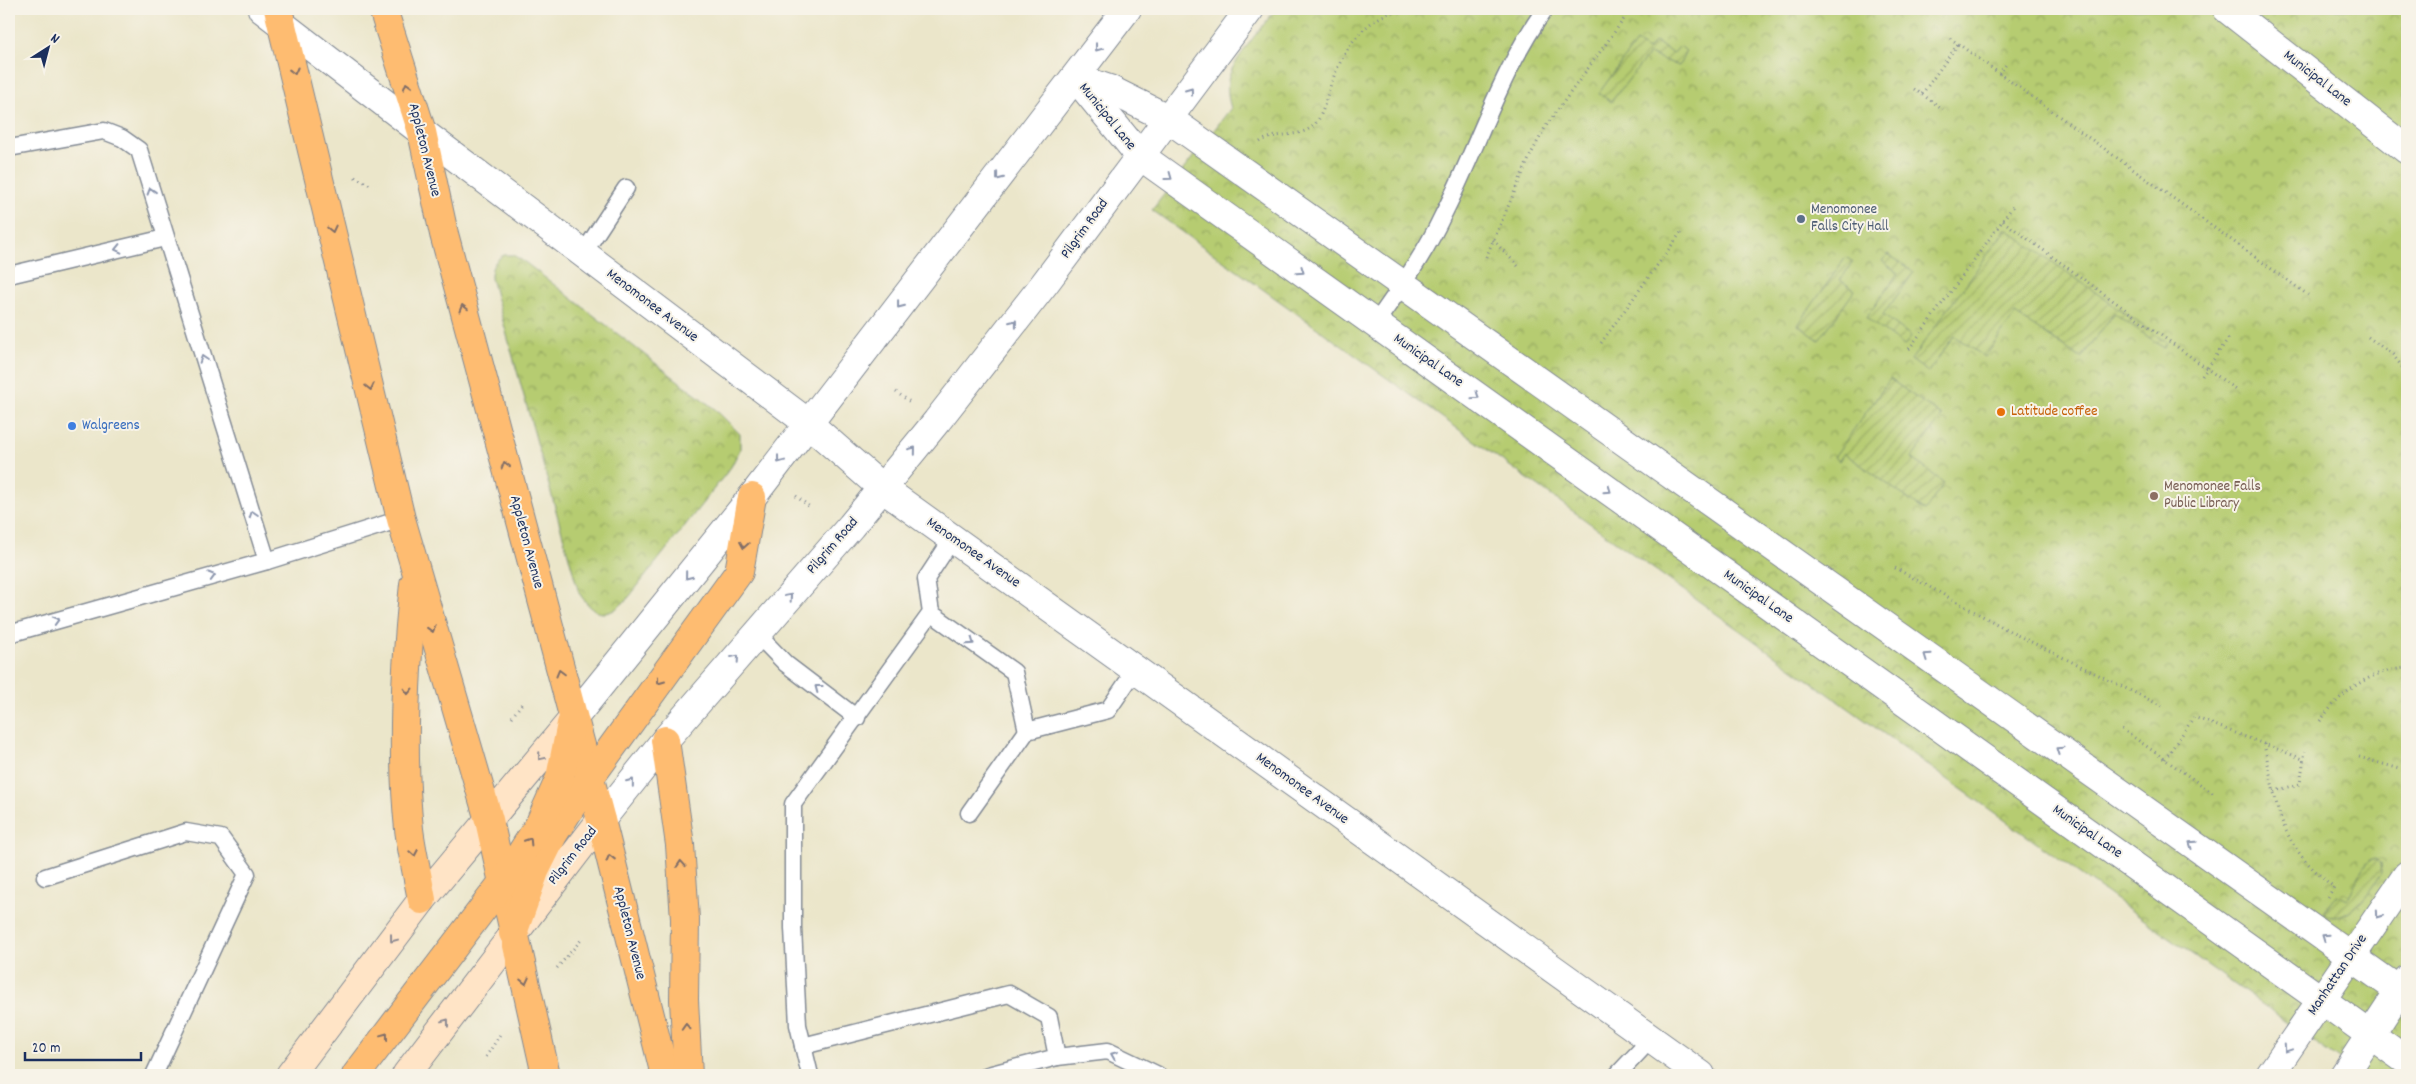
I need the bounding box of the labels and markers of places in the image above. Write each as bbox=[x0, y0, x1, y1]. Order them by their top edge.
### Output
place label: Menomonee Falls City Hall bbox=[1811, 199, 1889, 238]
marker: Menomonee Falls City Hall bbox=[1795, 213, 1807, 225]
place label: Latitude coffee bbox=[2011, 401, 2098, 423]
marker: Latitude coffee bbox=[1995, 406, 2007, 418]
place label: Walgreens bbox=[82, 415, 140, 437]
marker: Walgreens bbox=[66, 420, 78, 432]
place label: Menomonee Falls Public Library bbox=[2164, 476, 2261, 515]
marker: Menomonee Falls Public Library bbox=[2148, 490, 2160, 502]

